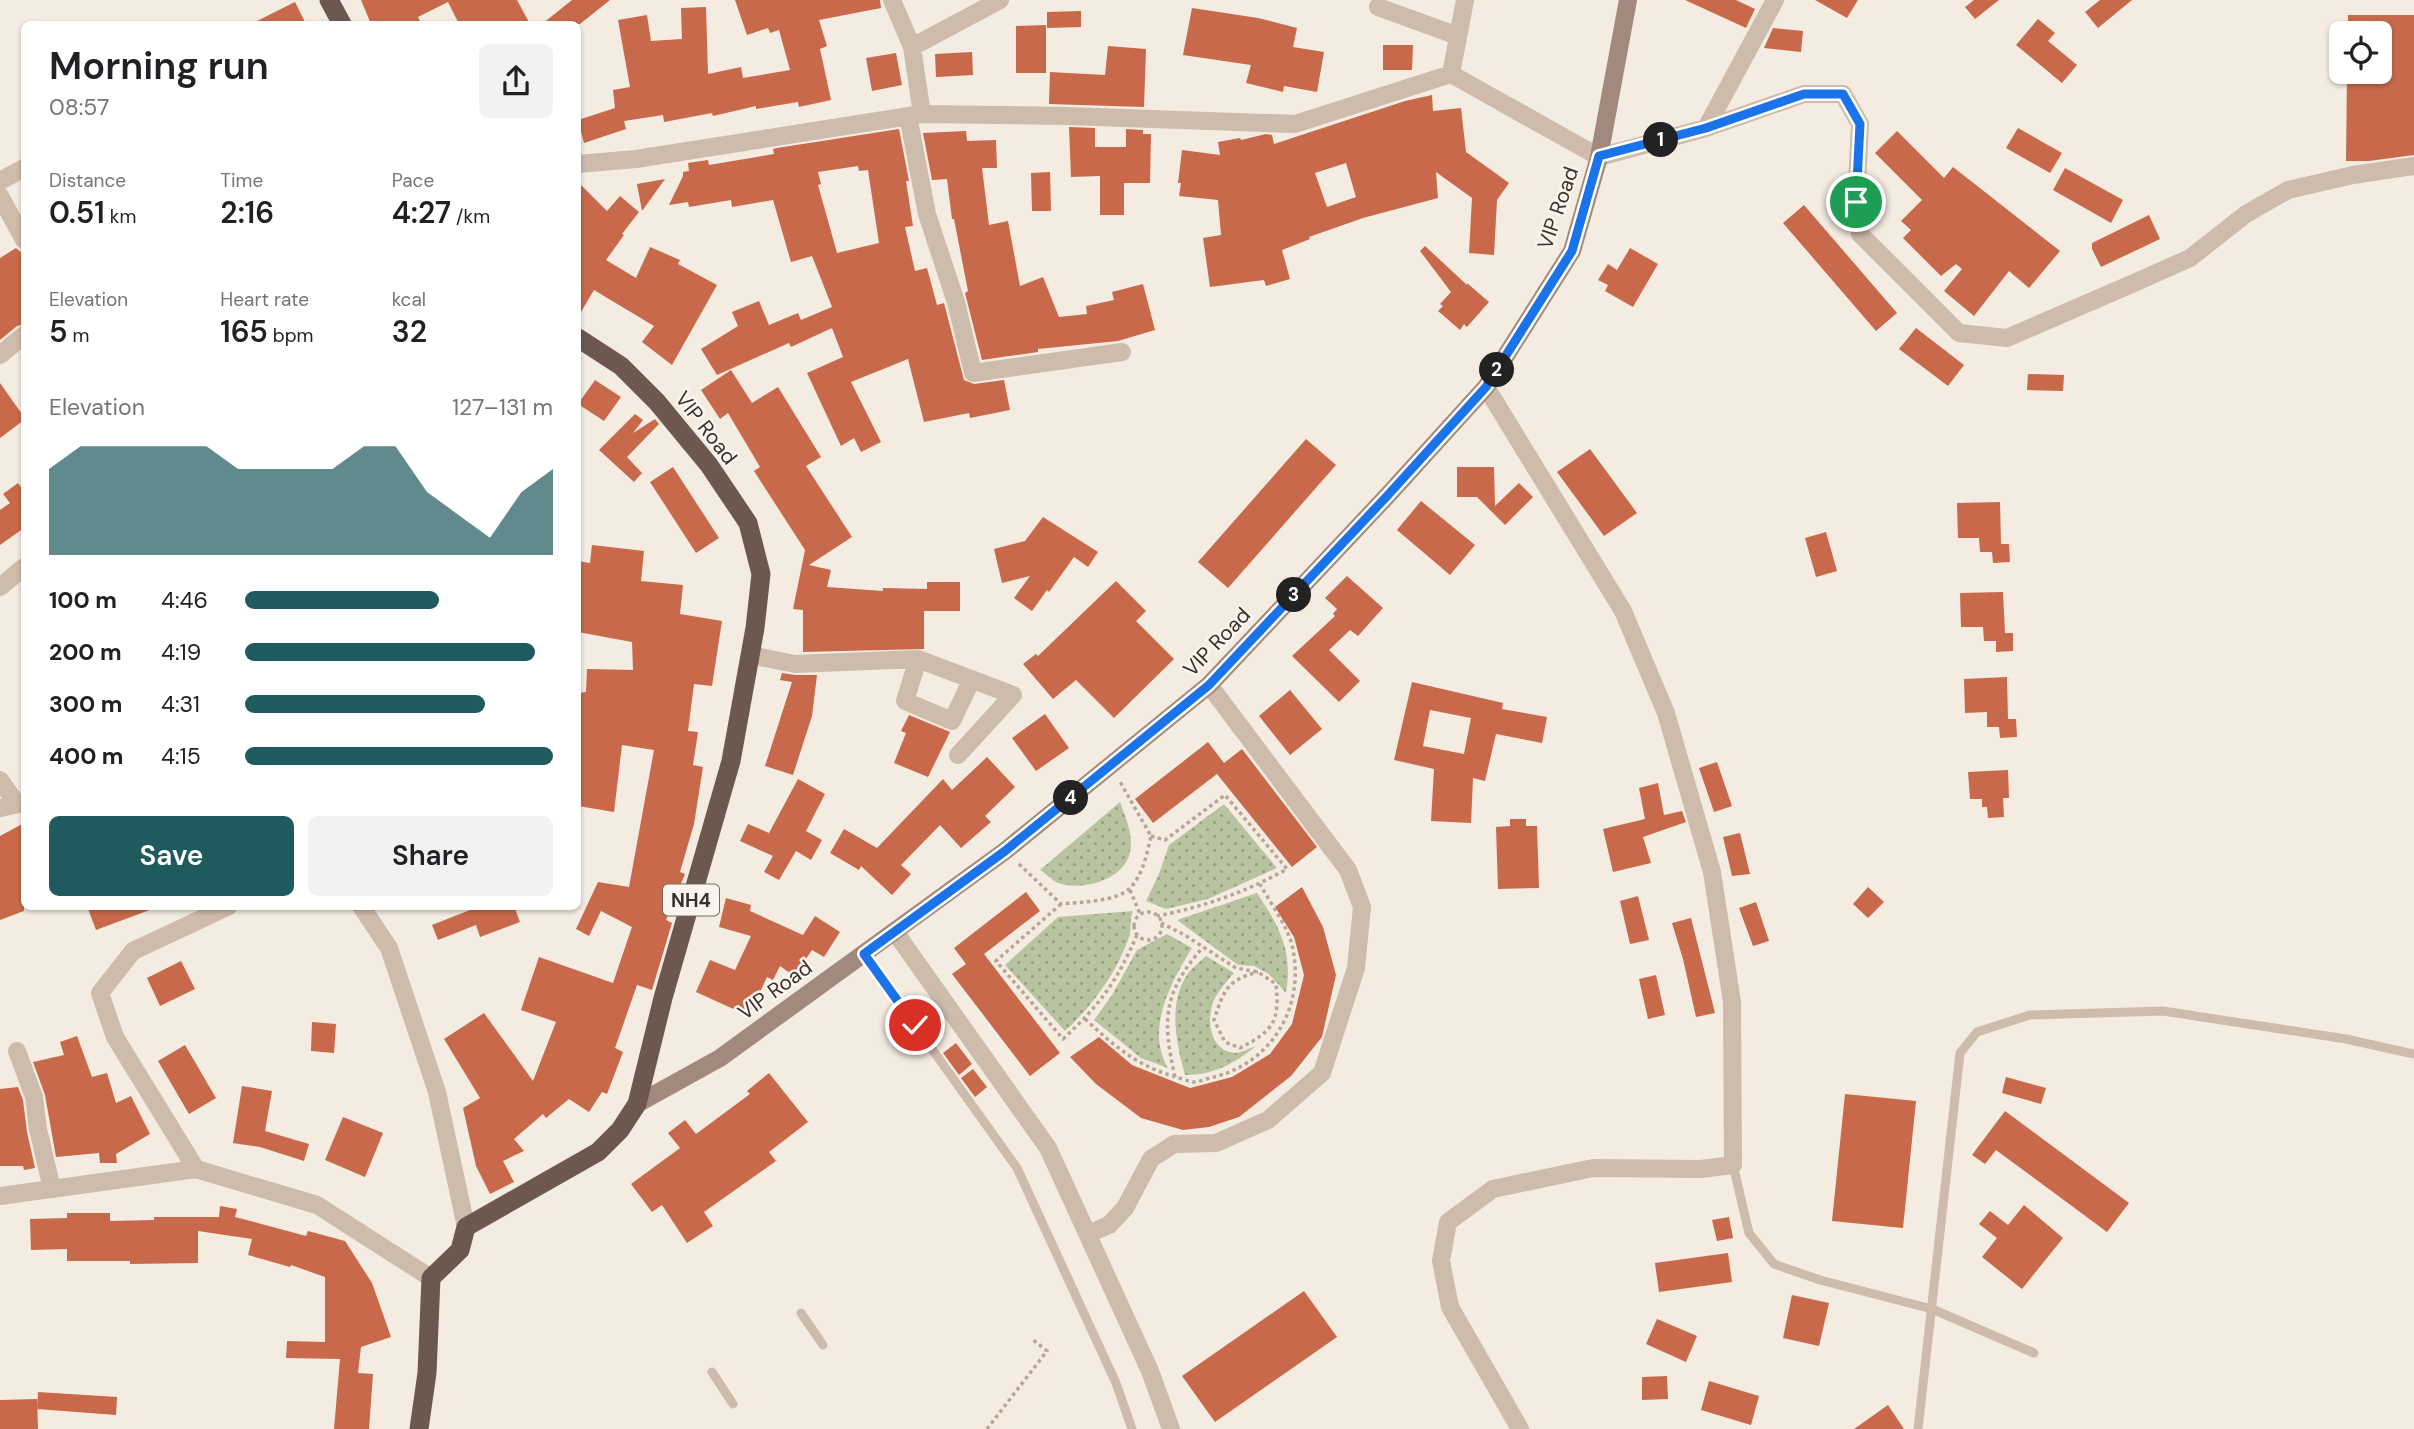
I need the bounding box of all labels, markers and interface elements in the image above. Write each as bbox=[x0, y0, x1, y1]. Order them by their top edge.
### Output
map controls bbox=[2329, 21, 2392, 84]
button: locate bbox=[2329, 21, 2392, 84]
text: Morning run bbox=[49, 41, 269, 91]
button: share bbox=[479, 44, 553, 118]
text: 08:57 bbox=[49, 92, 109, 122]
pin: 1 bbox=[1644, 122, 1678, 158]
text: 1 bbox=[1657, 127, 1664, 152]
street label: VIP Road bbox=[1531, 163, 1585, 253]
text: Distance bbox=[49, 168, 126, 193]
text: Time bbox=[220, 168, 263, 193]
text: Pace bbox=[392, 168, 434, 193]
pin bbox=[1826, 172, 1886, 232]
icon: arrive bbox=[1837, 183, 1875, 221]
text: 0.51 bbox=[49, 193, 105, 232]
text: 2:16 bbox=[220, 193, 274, 232]
text: 4:27 bbox=[392, 193, 451, 232]
text: km bbox=[105, 204, 136, 229]
text: /km bbox=[451, 204, 490, 229]
text: Elevation bbox=[49, 287, 128, 312]
text: Heart rate bbox=[220, 287, 309, 312]
text: kcal bbox=[392, 287, 426, 312]
text: 5 bbox=[49, 312, 68, 351]
text: 165 bbox=[220, 312, 268, 351]
text: 32 bbox=[392, 312, 427, 351]
text: m bbox=[68, 323, 90, 348]
text: bpm bbox=[268, 323, 313, 348]
pin: 2 bbox=[1480, 352, 1514, 388]
text: 2 bbox=[1491, 357, 1502, 382]
street label: VIP Road bbox=[669, 386, 743, 470]
text: Elevation bbox=[49, 392, 145, 422]
text: 127–131 m bbox=[452, 392, 553, 422]
pin: 3 bbox=[1276, 578, 1312, 612]
text: 3 bbox=[1288, 582, 1299, 607]
text: 100 m bbox=[49, 585, 117, 615]
text: 4:46 bbox=[161, 585, 208, 615]
street label: VIP Road bbox=[1177, 601, 1257, 683]
text: 200 m bbox=[49, 637, 122, 667]
text: 4:19 bbox=[161, 637, 201, 667]
text: 300 m bbox=[49, 689, 122, 719]
text: 4:31 bbox=[161, 689, 200, 719]
text: 400 m bbox=[49, 741, 123, 771]
text: 4:15 bbox=[161, 741, 201, 771]
pin: 4 bbox=[1054, 780, 1088, 816]
text: 4 bbox=[1064, 785, 1077, 810]
button: Save bbox=[49, 816, 294, 896]
button: Share bbox=[308, 816, 553, 896]
road number: NH4 bbox=[663, 885, 719, 916]
street label: VIP Road bbox=[732, 954, 818, 1026]
pin bbox=[885, 995, 945, 1055]
icon: check bbox=[896, 1006, 934, 1044]

